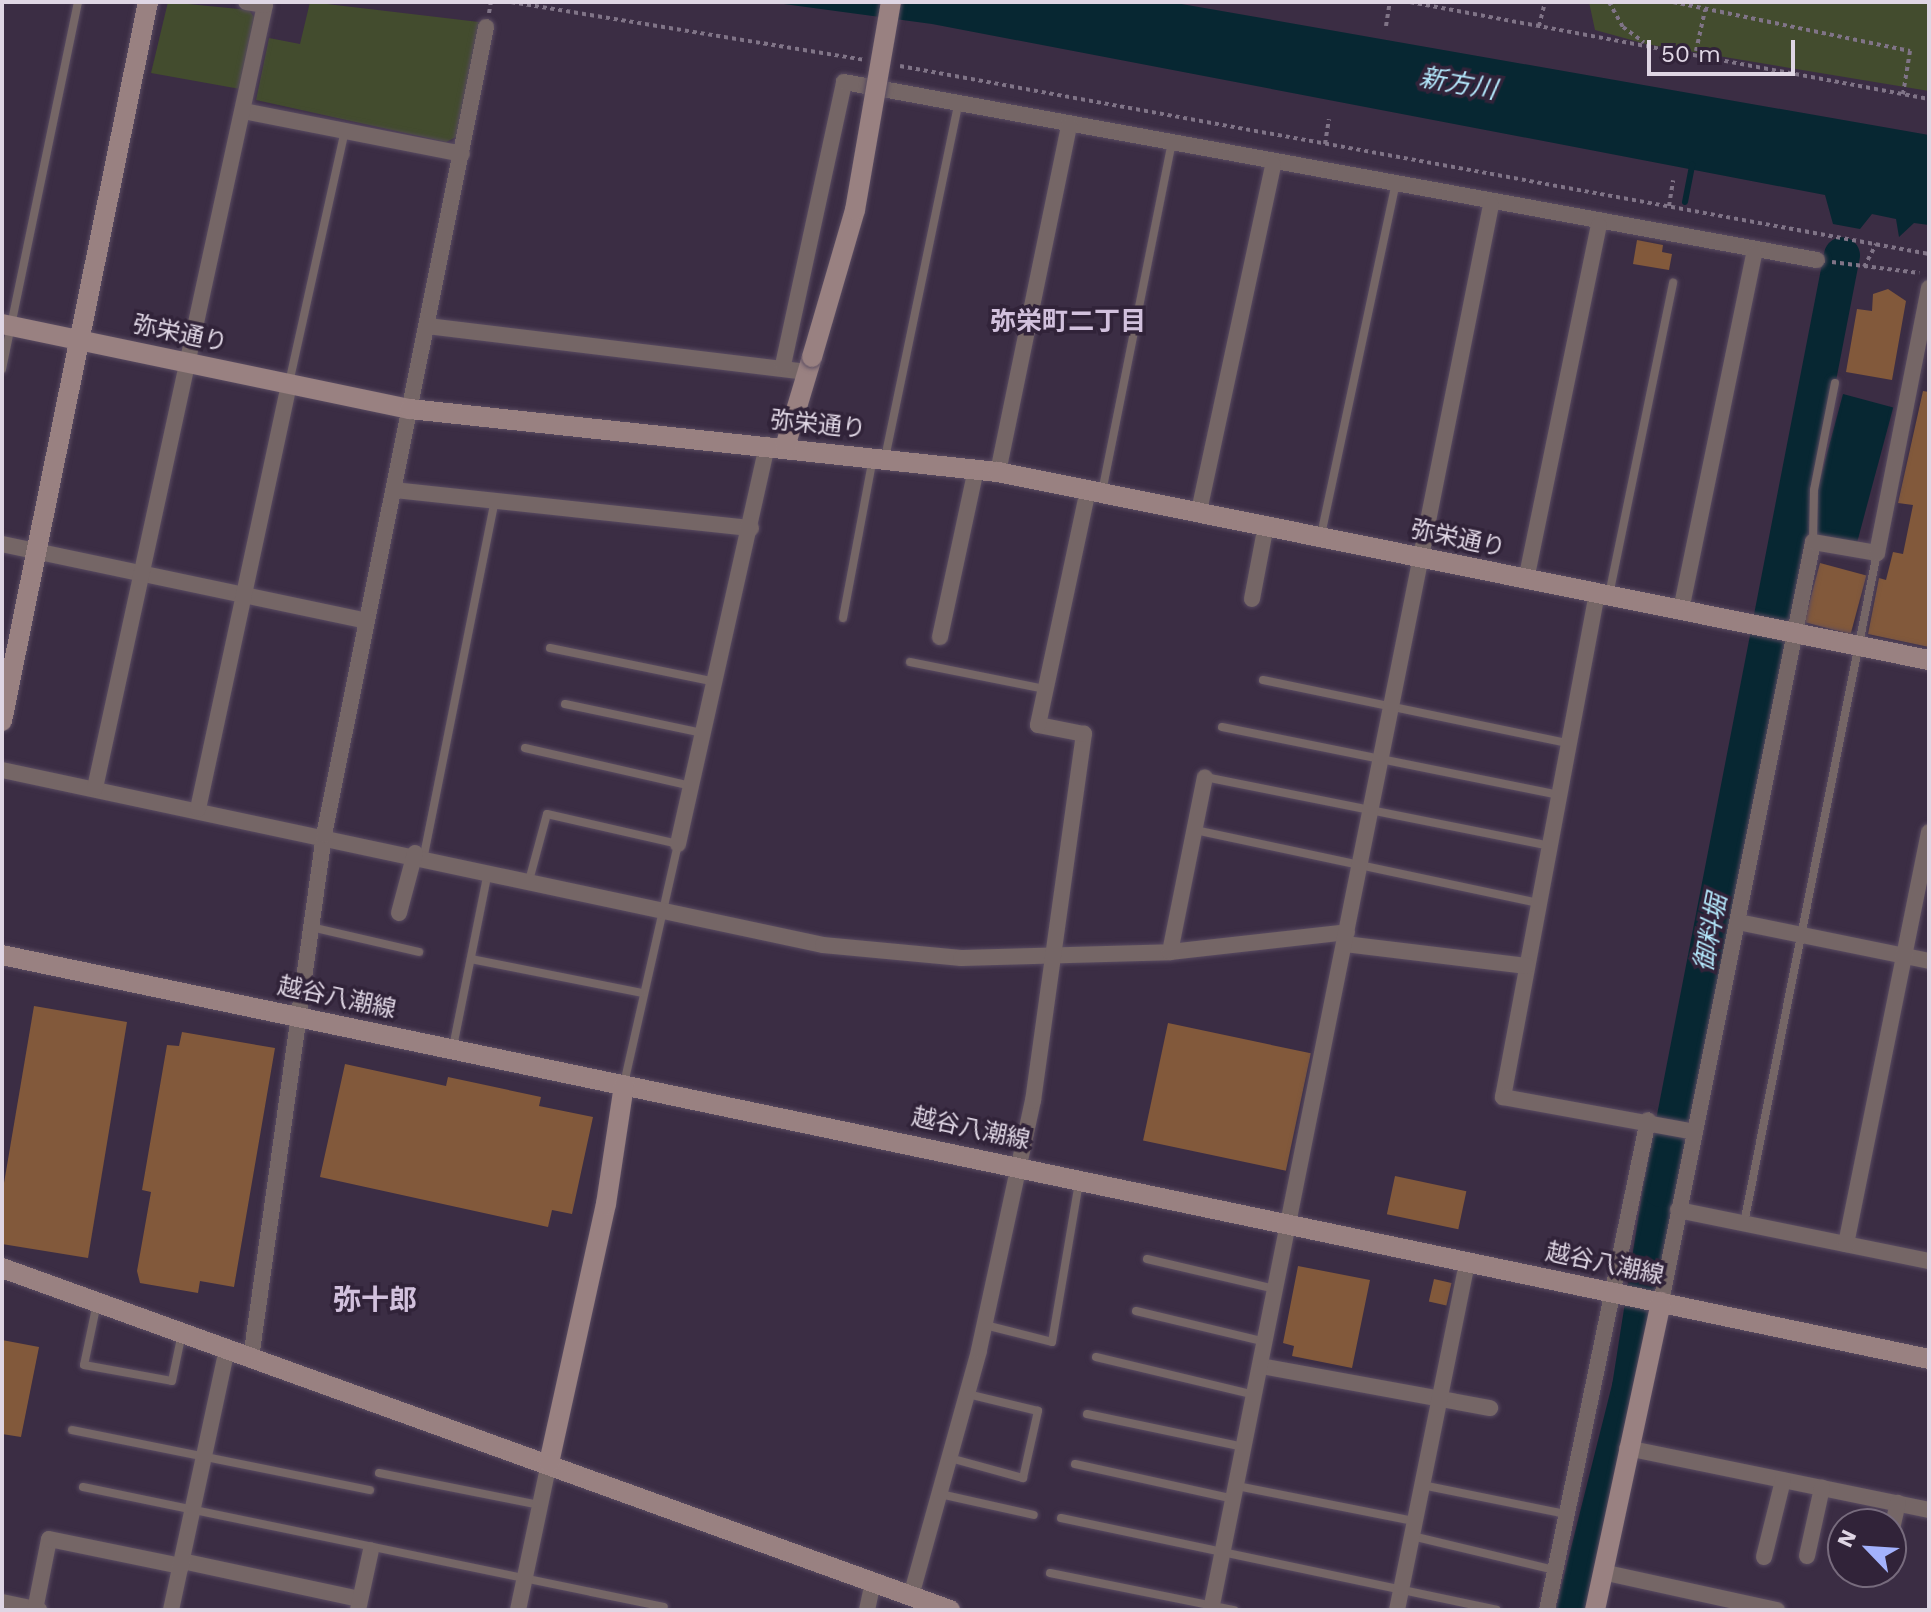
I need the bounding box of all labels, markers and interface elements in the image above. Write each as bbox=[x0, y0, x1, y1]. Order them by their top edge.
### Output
scale bar bbox=[1651, 24, 1799, 74]
text: 50 m bbox=[1661, 40, 1721, 68]
water label: 新方川 bbox=[1417, 62, 1499, 106]
district label: 弥栄町二丁目 bbox=[990, 306, 1146, 338]
street label: 弥栄通り bbox=[130, 310, 230, 358]
street label: 弥栄通り bbox=[769, 406, 867, 444]
street label: 弥栄通り bbox=[1408, 515, 1508, 563]
water label: 御料堀 bbox=[1688, 892, 1734, 974]
street label: 越谷八潮線 bbox=[275, 971, 399, 1025]
street label: 越谷八潮線 bbox=[909, 1102, 1033, 1156]
street label: 越谷八潮線 bbox=[1543, 1237, 1667, 1291]
district label: 弥十郎 bbox=[333, 1283, 417, 1317]
north arrow bbox=[1827, 1508, 1907, 1588]
text: N bbox=[1832, 1526, 1861, 1551]

